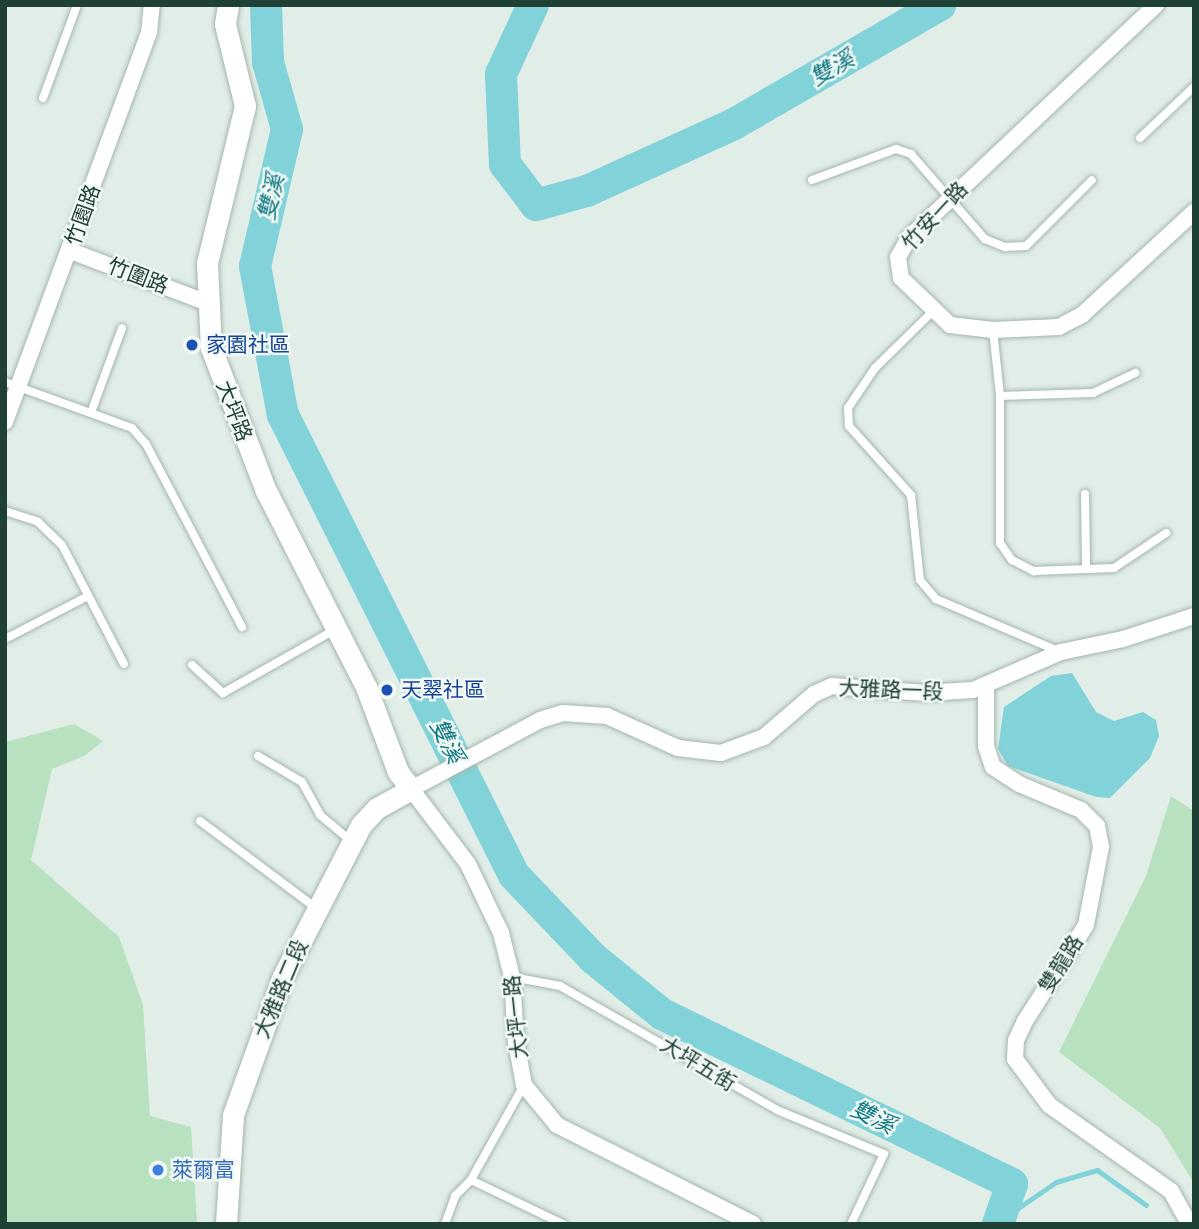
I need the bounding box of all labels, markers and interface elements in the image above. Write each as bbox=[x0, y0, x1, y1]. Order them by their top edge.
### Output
water label: 雙溪 bbox=[805, 45, 859, 91]
water label: 雙溪 bbox=[252, 171, 290, 223]
street label: 竹安一路 bbox=[897, 177, 973, 255]
street label: 竹園路 bbox=[60, 181, 106, 249]
street label: 竹圍路 bbox=[104, 253, 172, 299]
place label: 家園社區 bbox=[206, 332, 290, 358]
marker: 家園社區 bbox=[184, 337, 200, 353]
street label: 大坪路 bbox=[211, 377, 257, 445]
street label: 大雅路一段 bbox=[838, 676, 944, 704]
place label: 天翠社區 bbox=[401, 677, 485, 703]
marker: 天翠社區 bbox=[379, 682, 395, 698]
water label: 雙溪 bbox=[424, 714, 470, 768]
street label: 雙龍路 bbox=[1034, 931, 1088, 997]
street label: 大雅路二段 bbox=[249, 936, 313, 1042]
street label: 大坪一路 bbox=[499, 974, 533, 1060]
street label: 大坪五街 bbox=[656, 1032, 740, 1096]
water label: 雙溪 bbox=[846, 1095, 900, 1139]
place label: 萊爾富 bbox=[172, 1157, 235, 1183]
marker: 萊爾富 bbox=[150, 1162, 166, 1178]

